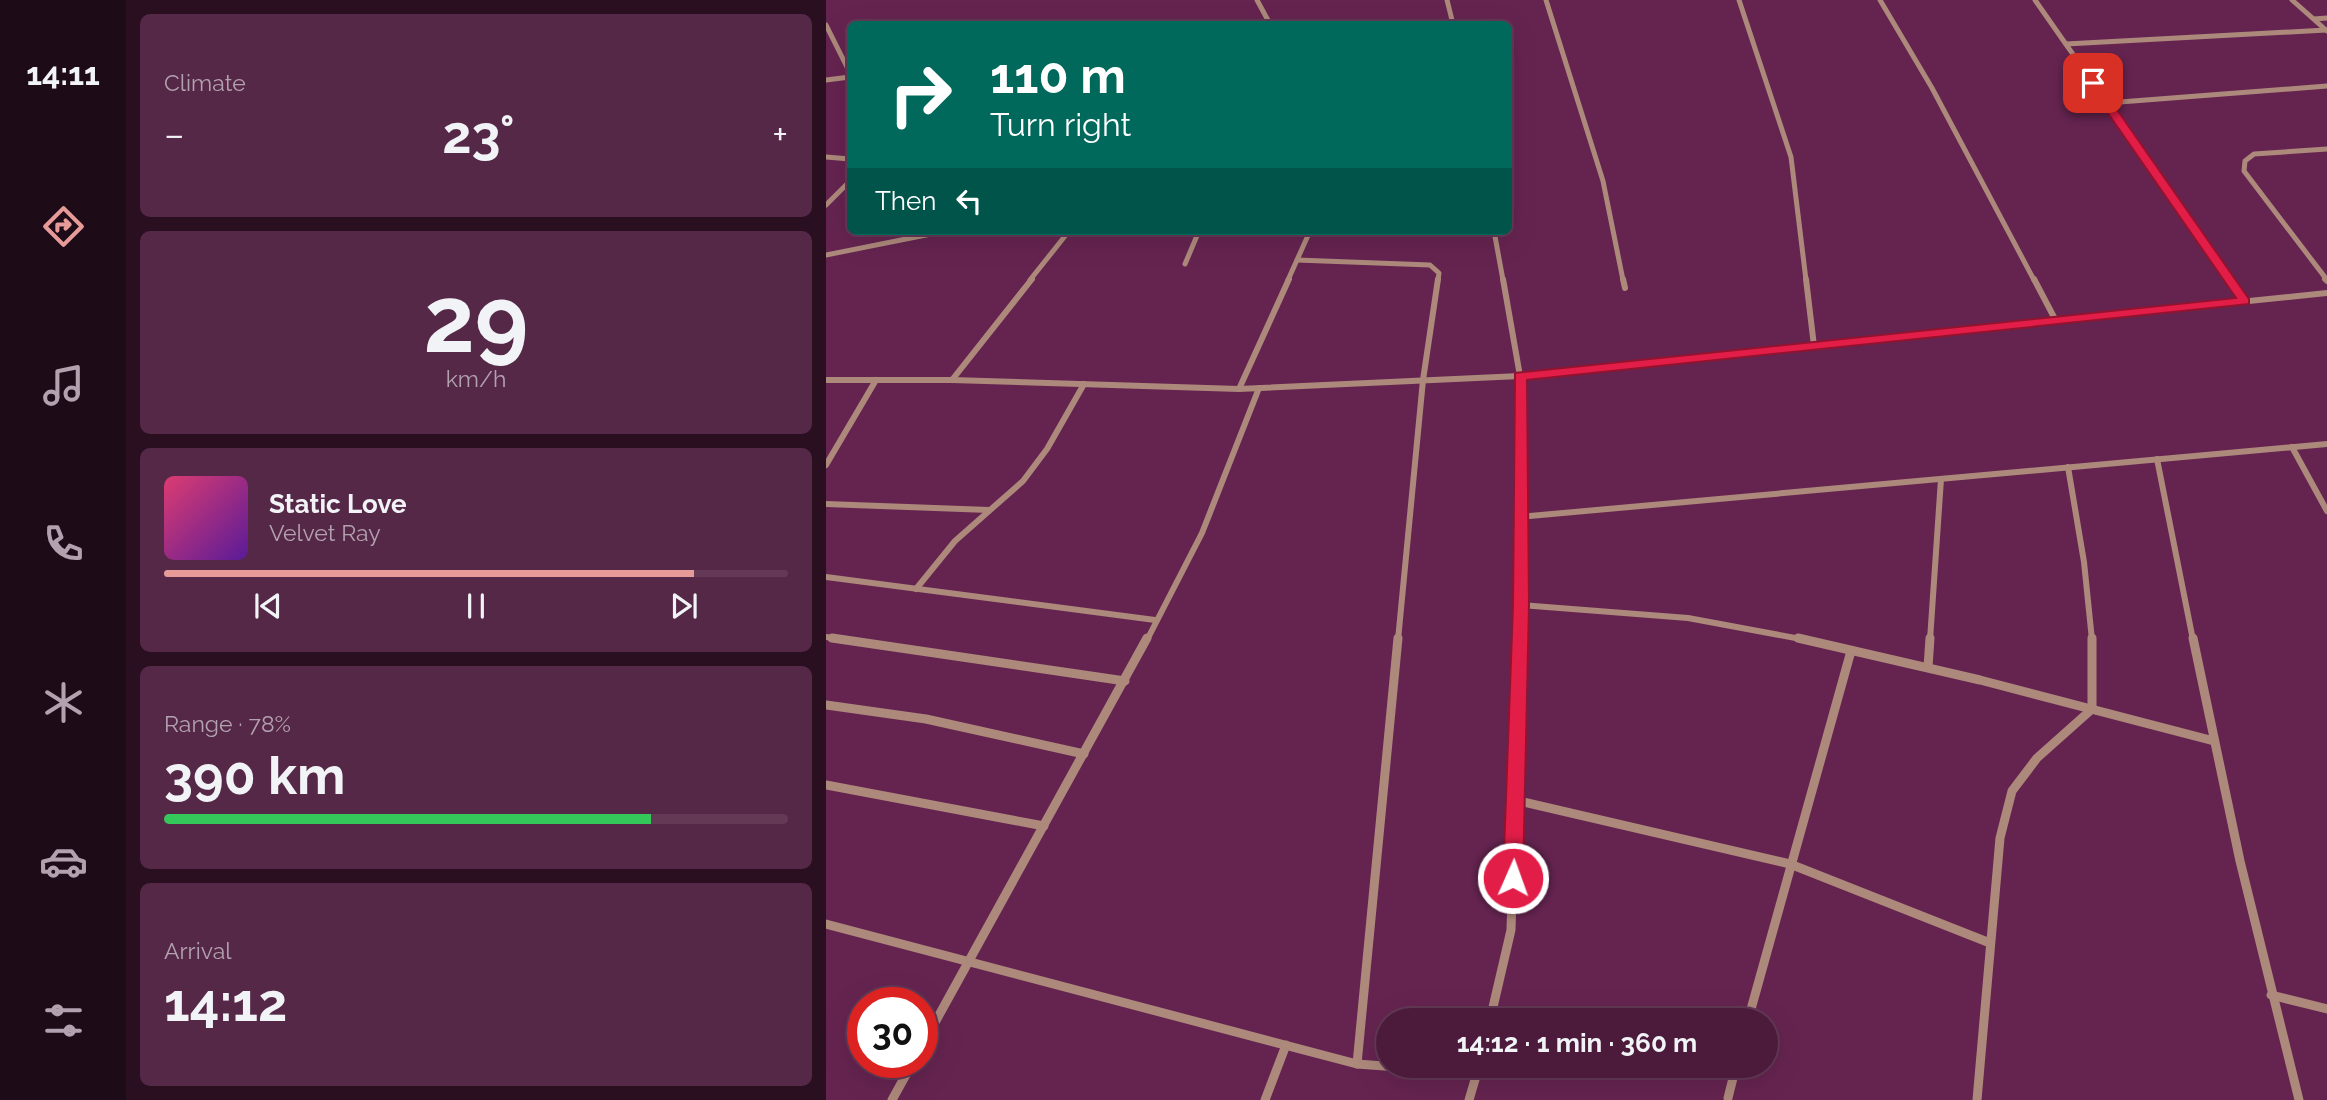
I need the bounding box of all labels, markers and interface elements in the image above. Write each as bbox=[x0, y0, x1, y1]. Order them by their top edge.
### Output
text: 110 m bbox=[990, 47, 1126, 104]
icon: right bbox=[875, 49, 966, 140]
pin bbox=[2063, 53, 2123, 113]
text: 14:11 bbox=[26, 55, 100, 92]
icon: arrive bbox=[2074, 64, 2112, 102]
text: Climate bbox=[164, 69, 246, 96]
text: 23° bbox=[442, 104, 515, 165]
text: Turn right bbox=[990, 106, 1131, 143]
text: − bbox=[164, 112, 184, 157]
text: + bbox=[772, 112, 788, 157]
icon: left bbox=[950, 182, 988, 220]
text: Then bbox=[875, 186, 936, 216]
icon: directions bbox=[39, 202, 88, 251]
text: 29 bbox=[424, 266, 528, 373]
icon: music bbox=[39, 361, 88, 410]
text: km/h bbox=[446, 365, 506, 392]
text: Static Love bbox=[269, 489, 407, 519]
icon: phone bbox=[39, 519, 88, 568]
text: Velvet Ray bbox=[269, 519, 381, 546]
icon: previous bbox=[249, 587, 287, 625]
icon: pause bbox=[457, 587, 495, 625]
icon: next bbox=[665, 587, 703, 625]
icon: climate bbox=[39, 678, 88, 727]
text: Range · 78% bbox=[164, 710, 291, 737]
text: 390 km bbox=[164, 745, 345, 806]
icon: car bbox=[39, 837, 88, 886]
position arrow bbox=[1476, 841, 1550, 915]
text: Arrival bbox=[164, 937, 231, 964]
text: 14:12 bbox=[164, 972, 287, 1033]
speed limit sign: 30 bbox=[847, 987, 938, 1078]
icon: filters bbox=[39, 996, 88, 1045]
text: 14:12 · 1 min · 360 m bbox=[1457, 1028, 1697, 1058]

